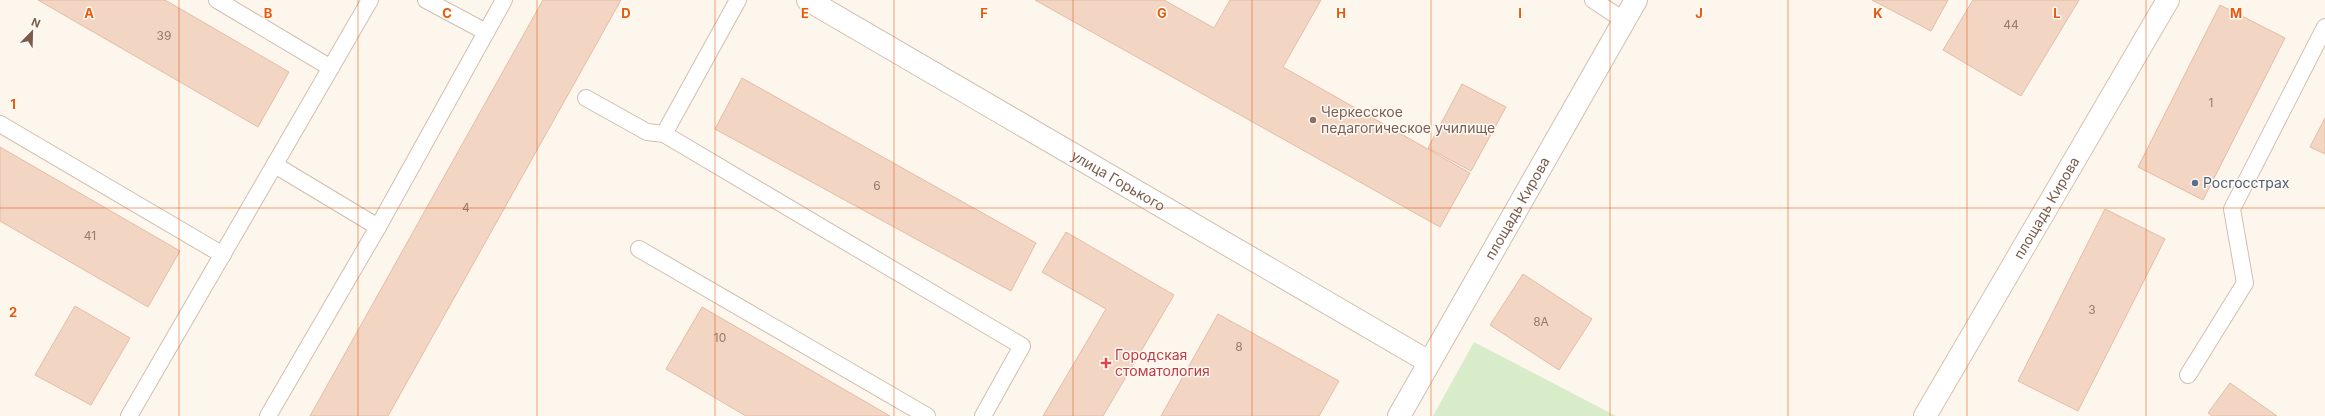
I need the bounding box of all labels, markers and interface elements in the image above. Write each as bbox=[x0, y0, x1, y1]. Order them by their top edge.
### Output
text: A bbox=[84, 5, 94, 21]
text: B bbox=[264, 5, 273, 21]
text: C bbox=[442, 5, 452, 21]
text: D bbox=[621, 5, 631, 21]
text: E bbox=[801, 5, 809, 21]
text: F bbox=[980, 5, 988, 21]
text: G bbox=[1157, 5, 1167, 21]
text: H bbox=[1336, 5, 1346, 21]
text: I bbox=[1518, 5, 1522, 21]
text: J bbox=[1695, 5, 1703, 21]
text: K bbox=[1873, 5, 1883, 21]
text: L bbox=[2053, 5, 2061, 21]
text: M bbox=[2230, 5, 2242, 21]
north arrow bbox=[12, 12, 52, 52]
text: N bbox=[29, 15, 43, 31]
house number: 44 bbox=[2003, 17, 2019, 32]
house number: 39 bbox=[157, 28, 171, 43]
house number: 1 bbox=[2209, 95, 2213, 110]
text: 1 bbox=[10, 96, 16, 112]
place label: Черкесское педагогическое училище bbox=[1321, 103, 1495, 136]
marker: Черкесское педагогическое училище bbox=[1308, 115, 1318, 125]
street label: улица Горького bbox=[1069, 146, 1168, 214]
street label: площадь Кирова bbox=[1481, 154, 1553, 262]
street label: площадь Кирова bbox=[2010, 154, 2083, 262]
place label: Росгосстрах bbox=[2203, 174, 2290, 191]
house number: 6 bbox=[873, 178, 881, 193]
marker: Росгосстрах bbox=[2190, 178, 2200, 188]
house number: 4 bbox=[462, 200, 470, 215]
house number: 41 bbox=[84, 228, 96, 243]
house number: 3 bbox=[2088, 302, 2096, 317]
text: 2 bbox=[9, 304, 17, 320]
house number: 8А bbox=[1533, 314, 1549, 329]
house number: 10 bbox=[714, 330, 726, 345]
house number: 8 bbox=[1235, 339, 1243, 354]
place label: Городская стоматология bbox=[1115, 346, 1210, 379]
marker: Городская стоматология bbox=[1100, 357, 1112, 369]

